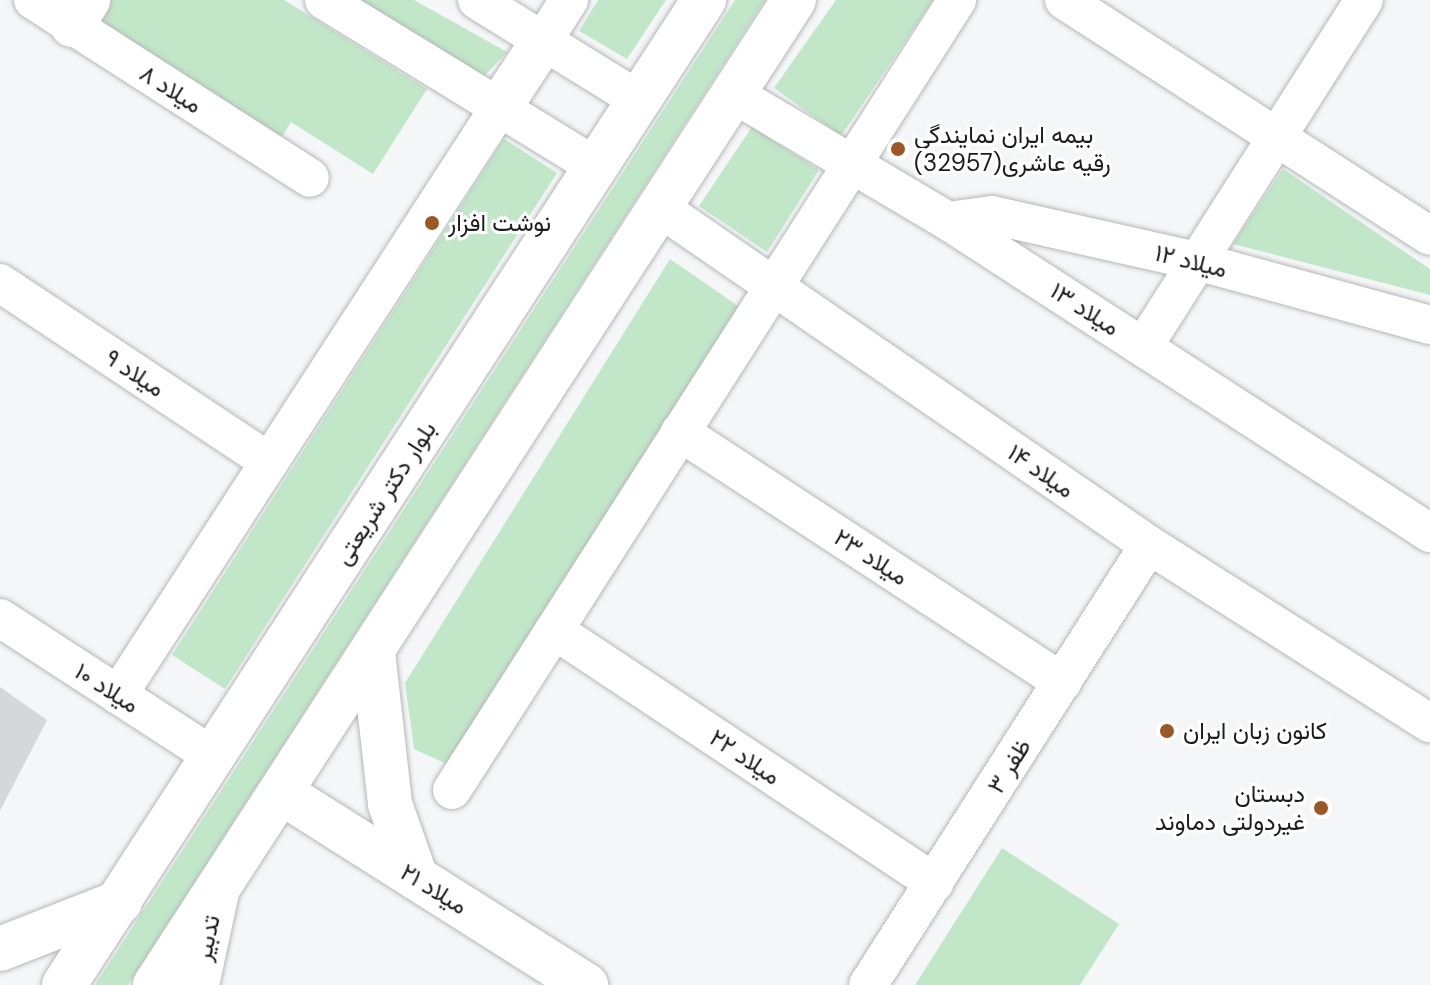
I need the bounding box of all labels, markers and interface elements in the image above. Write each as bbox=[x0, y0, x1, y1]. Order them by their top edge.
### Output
street label: میلاد ۸ bbox=[135, 58, 207, 120]
place label: بیمه ایران نمایندگی رقیه عاشری(32957) bbox=[914, 121, 1111, 177]
marker: بیمه ایران نمایندگی رقیه عاشری(32957) bbox=[889, 140, 907, 158]
place label: نوشت افزار bbox=[448, 209, 551, 237]
marker: نوشت افزار bbox=[423, 214, 441, 232]
street label: میلاد ۱۲ bbox=[1152, 238, 1230, 284]
street label: میلاد ۱۳ bbox=[1045, 276, 1125, 342]
street label: میلاد ۹ bbox=[100, 343, 170, 403]
street label: بلوار دکتر شریعتی bbox=[328, 416, 442, 570]
street label: میلاد ۱۴ bbox=[1002, 438, 1080, 504]
street label: میلاد ۲۳ bbox=[829, 523, 913, 591]
street label: میلاد ۱۰ bbox=[69, 657, 145, 719]
place label: کانون زبان ایران bbox=[1183, 717, 1327, 745]
marker: کانون زبان ایران bbox=[1158, 722, 1176, 740]
street label: میلاد ۲۲ bbox=[704, 723, 786, 791]
street label: ظفر ۳ bbox=[981, 733, 1037, 799]
place label: دبستان غیردولتی دماوند bbox=[1155, 780, 1305, 836]
marker: دبستان غیردولتی دماوند bbox=[1312, 799, 1330, 817]
street label: میلاد ۲۱ bbox=[395, 857, 473, 921]
street label: تدبیر bbox=[188, 913, 226, 963]

